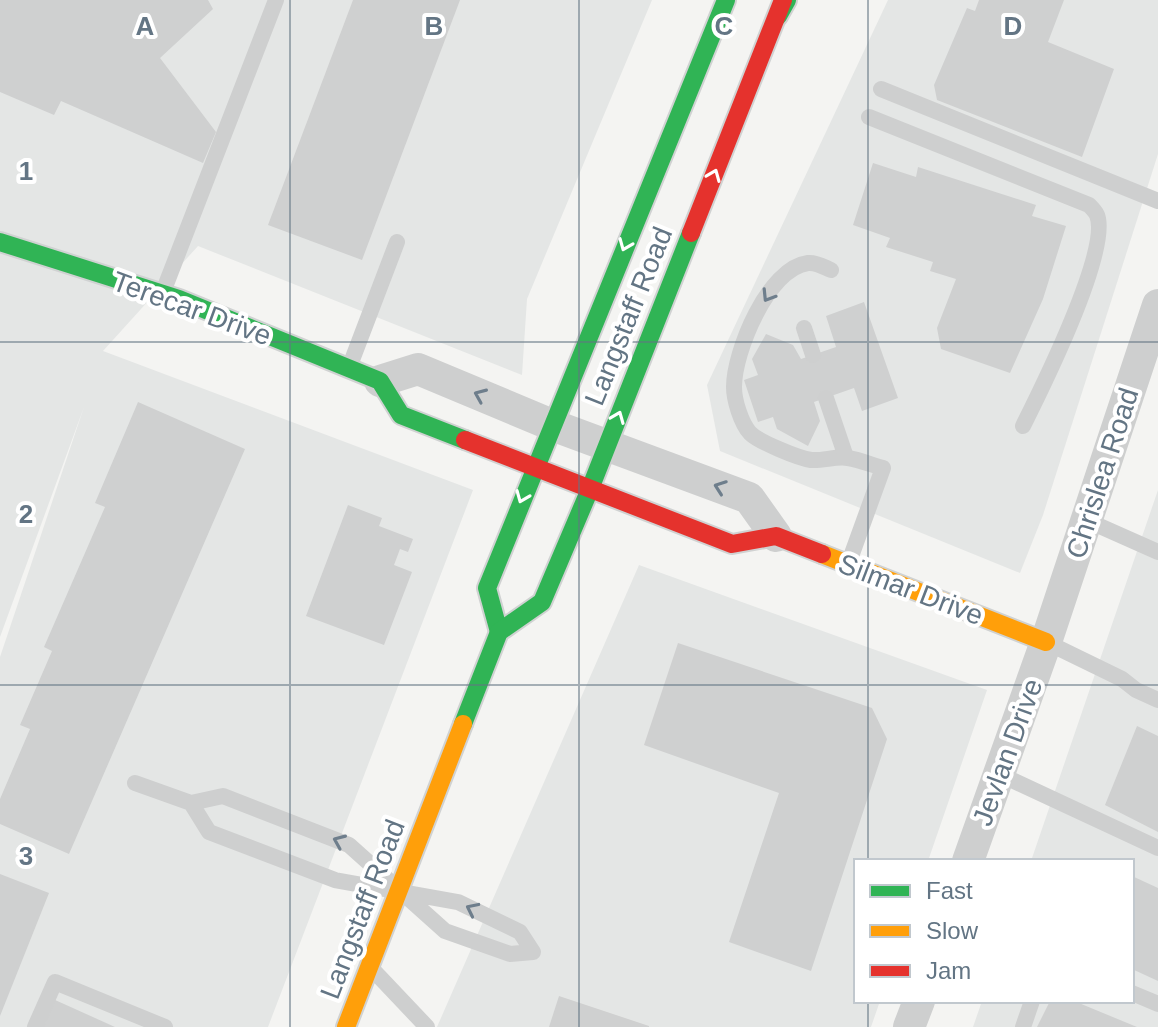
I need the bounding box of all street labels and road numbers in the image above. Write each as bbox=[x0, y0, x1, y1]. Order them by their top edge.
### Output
street label: Langstaff Road bbox=[579, 223, 678, 410]
street label: Terecar Drive bbox=[108, 265, 275, 352]
street label: Chrislea Road bbox=[1060, 384, 1145, 562]
street label: Silmar Drive bbox=[834, 548, 988, 631]
street label: Jevlan Drive bbox=[967, 674, 1048, 830]
street label: Langstaff Road bbox=[314, 815, 411, 1003]

